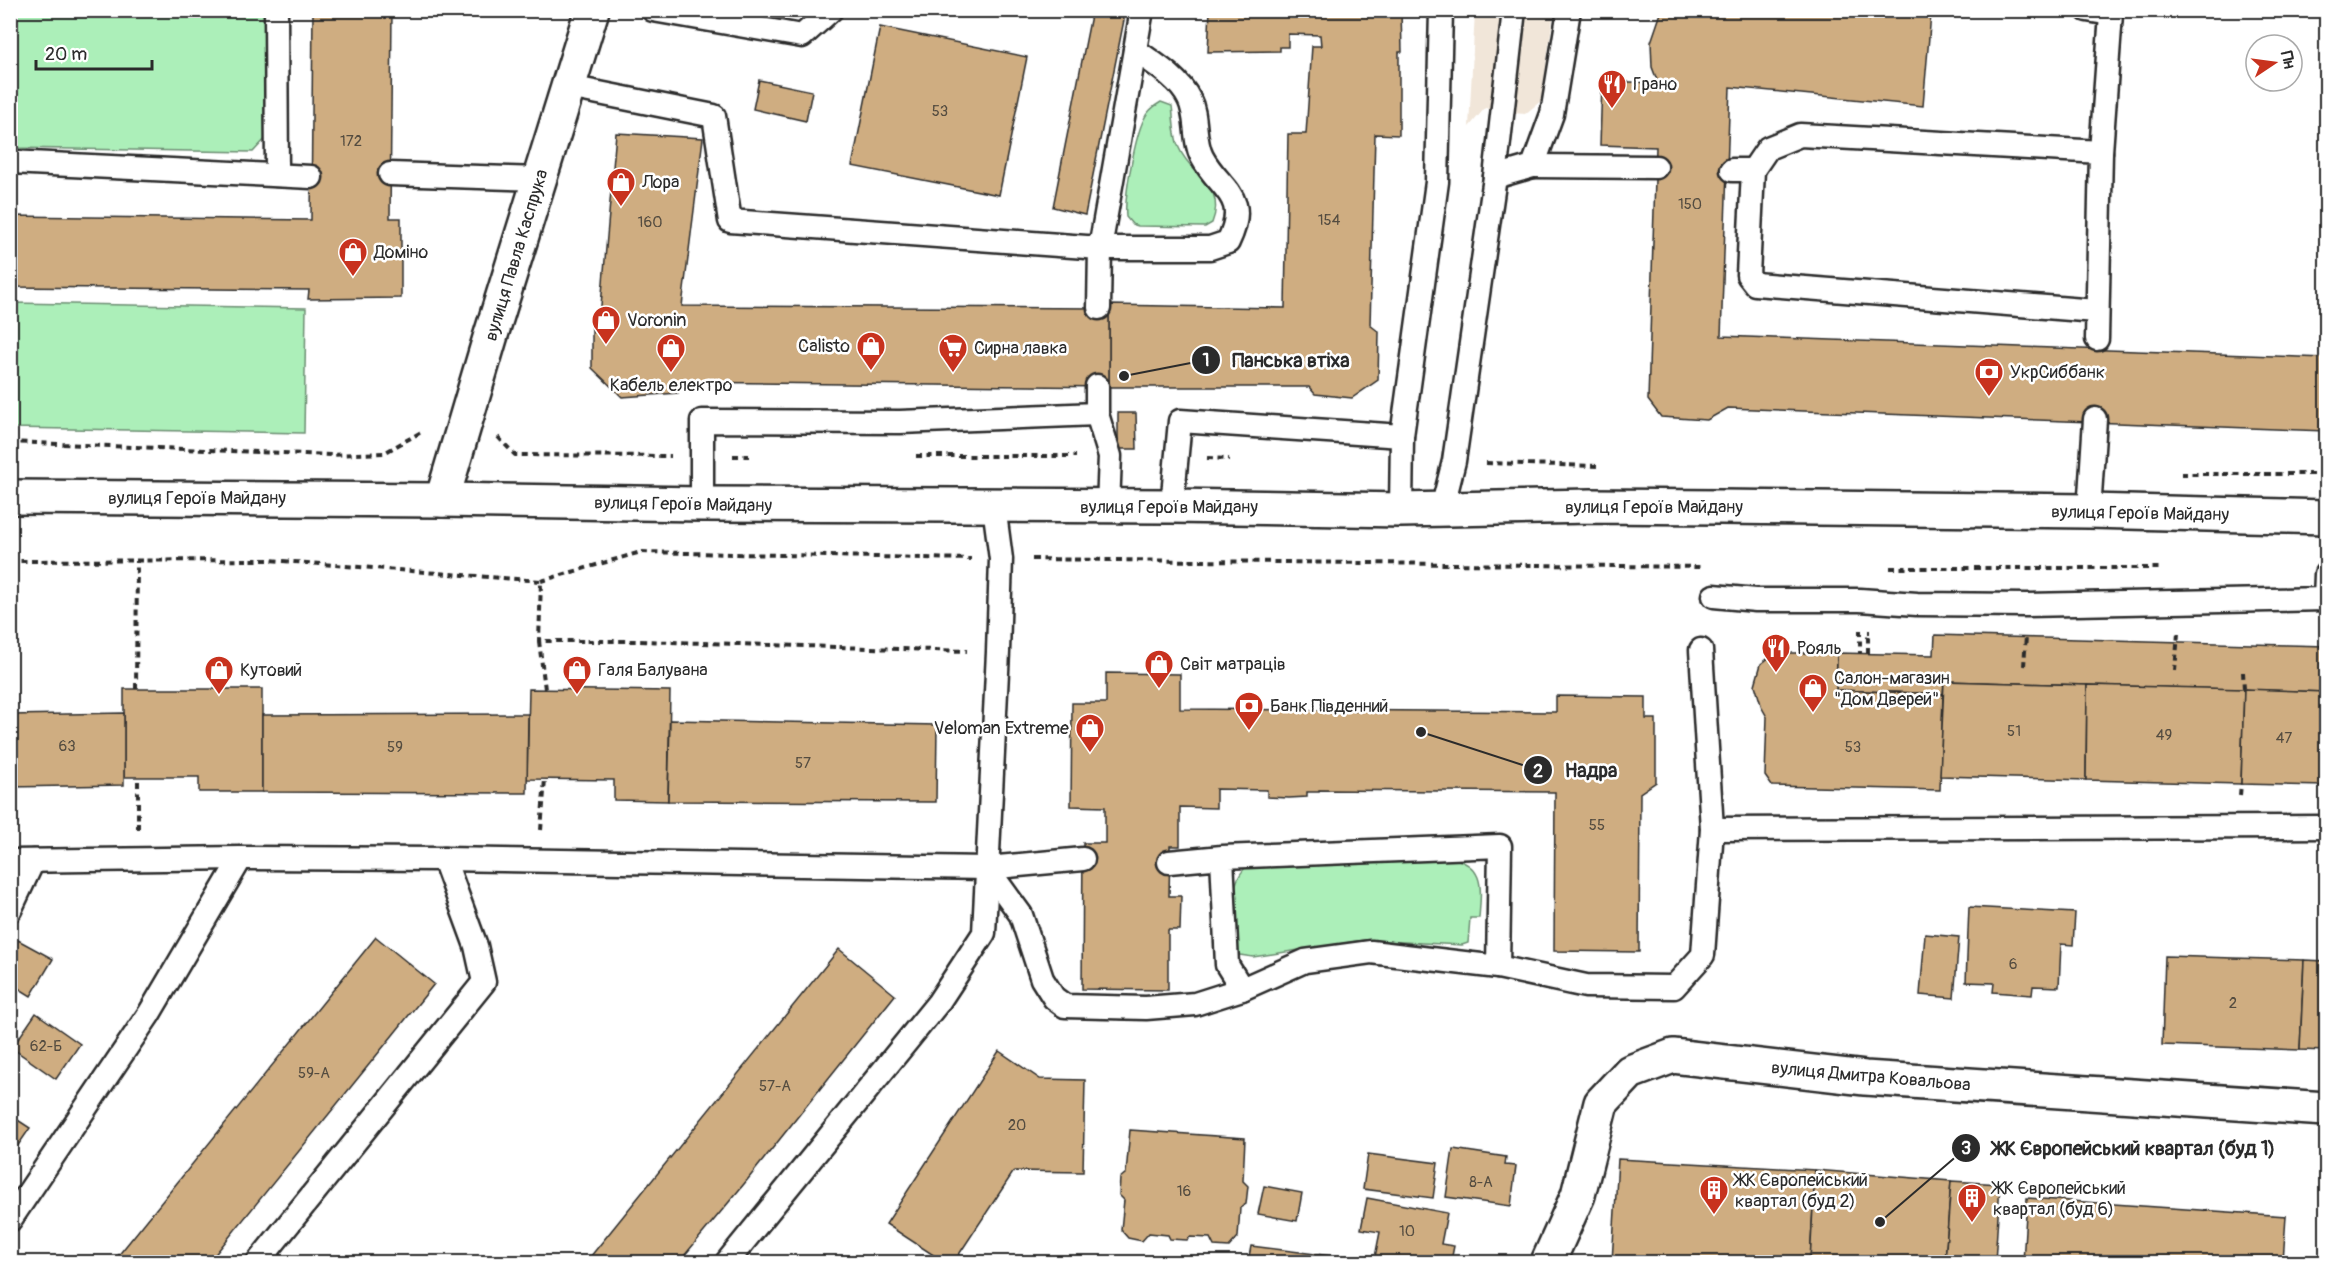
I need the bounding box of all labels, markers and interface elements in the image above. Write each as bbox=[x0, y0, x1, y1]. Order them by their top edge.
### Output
scale bar bbox=[36, 33, 152, 71]
north arrow bbox=[2244, 33, 2304, 93]
text: 20 m bbox=[45, 43, 87, 66]
text: Пн bbox=[2276, 49, 2299, 71]
restaurant icon: Грано bbox=[1596, 68, 1628, 110]
place label: Грано bbox=[1633, 73, 1677, 96]
house number: 53 bbox=[932, 102, 948, 121]
house number: 172 bbox=[340, 132, 362, 151]
shop icon: Лора bbox=[605, 166, 637, 208]
street label: вулиця Павла Каспрука bbox=[479, 167, 554, 344]
place label: Лора bbox=[641, 171, 679, 194]
house number: 150 bbox=[1678, 195, 1702, 214]
house number: 154 bbox=[1318, 211, 1341, 230]
house number: 160 bbox=[638, 213, 662, 232]
shop icon: Доміно bbox=[337, 236, 369, 278]
place label: Доміно bbox=[373, 241, 429, 264]
shop icon: Voronin bbox=[590, 304, 622, 346]
place label: Voronin bbox=[627, 309, 686, 332]
shop icon: Calisto bbox=[855, 330, 887, 372]
shop icon: Кабель електро bbox=[655, 332, 687, 374]
supermarket icon: Сирна лавка bbox=[937, 332, 969, 374]
place label: Calisto bbox=[798, 335, 850, 358]
place label: Сирна лавка bbox=[974, 337, 1067, 360]
callout: Панська втіха bbox=[1191, 341, 1362, 379]
text: Панська втіха bbox=[1232, 348, 1350, 373]
text: 1 bbox=[1202, 349, 1210, 372]
bank icon: УкрСиббанк bbox=[1973, 356, 2005, 398]
place label: УкрСиббанк bbox=[2010, 361, 2105, 384]
place label: Кабель електро bbox=[610, 374, 733, 397]
street label: вулиця Героїв Майдану bbox=[108, 487, 286, 510]
street label: вулиця Героїв Майдану bbox=[594, 491, 772, 518]
street label: вулиця Героїв Майдану bbox=[1080, 496, 1258, 519]
street label: вулиця Героїв Майдану bbox=[1565, 496, 1743, 519]
street label: вулиця Героїв Майдану bbox=[2051, 500, 2229, 527]
restaurant icon: Рояль bbox=[1760, 632, 1792, 674]
place label: Рояль bbox=[1797, 637, 1842, 660]
shop icon: Світ матраців bbox=[1143, 648, 1175, 690]
place label: Світ матраців bbox=[1180, 653, 1286, 676]
shop icon: Кутовий bbox=[203, 654, 235, 696]
shop icon: Галя Балувана bbox=[561, 654, 593, 696]
place label: Кутовий bbox=[240, 659, 302, 682]
place label: Галя Балувана bbox=[598, 659, 708, 682]
place label: Салон-магазин "Дом Дверей" bbox=[1834, 667, 1950, 711]
shop icon: Салон-магазин "Дом Дверей" bbox=[1797, 672, 1829, 714]
bank icon: Банк Південний bbox=[1233, 690, 1265, 732]
place label: Банк Південний bbox=[1270, 695, 1389, 718]
shop icon: Veloman Extreme bbox=[1074, 712, 1106, 754]
place label: Veloman Extreme bbox=[934, 717, 1069, 740]
house number: 51 bbox=[2007, 722, 2021, 741]
house number: 49 bbox=[2156, 726, 2172, 745]
house number: 47 bbox=[2276, 729, 2292, 748]
house number: 63 bbox=[58, 737, 76, 756]
house number: 59 bbox=[387, 738, 403, 757]
house number: 53 bbox=[1845, 738, 1861, 757]
callout: Надра bbox=[1523, 751, 1629, 789]
house number: 57 bbox=[795, 754, 811, 773]
text: Надра bbox=[1565, 758, 1617, 783]
text: 2 bbox=[1533, 760, 1543, 783]
house number: 55 bbox=[1589, 816, 1605, 835]
house number: 6 bbox=[2009, 955, 2017, 974]
house number: 2 bbox=[2229, 994, 2237, 1013]
house number: 62-Б bbox=[30, 1037, 62, 1056]
street label: вулиця Дмитра Ковальова bbox=[1770, 1056, 1972, 1097]
house number: 59-А bbox=[298, 1064, 330, 1083]
house number: 57-А bbox=[759, 1077, 791, 1096]
house number: 20 bbox=[1008, 1116, 1026, 1135]
callout: ЖК Європейський квартал (буд 1) bbox=[1951, 1129, 2287, 1167]
text: ЖК Європейський квартал (буд 1) bbox=[1990, 1136, 2275, 1161]
text: 3 bbox=[1961, 1137, 1971, 1160]
place label: ЖК Європейський квартал (буд 2) bbox=[1732, 1169, 1868, 1213]
house number: 8-А bbox=[1469, 1173, 1493, 1192]
building icon: ЖК Європейський квартал (буд 2) bbox=[1698, 1174, 1730, 1216]
place label: ЖК Європейський квартал (буд 6) bbox=[1990, 1177, 2126, 1221]
house number: 16 bbox=[1177, 1182, 1191, 1201]
building icon: ЖК Європейський квартал (буд 6) bbox=[1956, 1182, 1988, 1224]
house number: 10 bbox=[1399, 1222, 1415, 1241]

